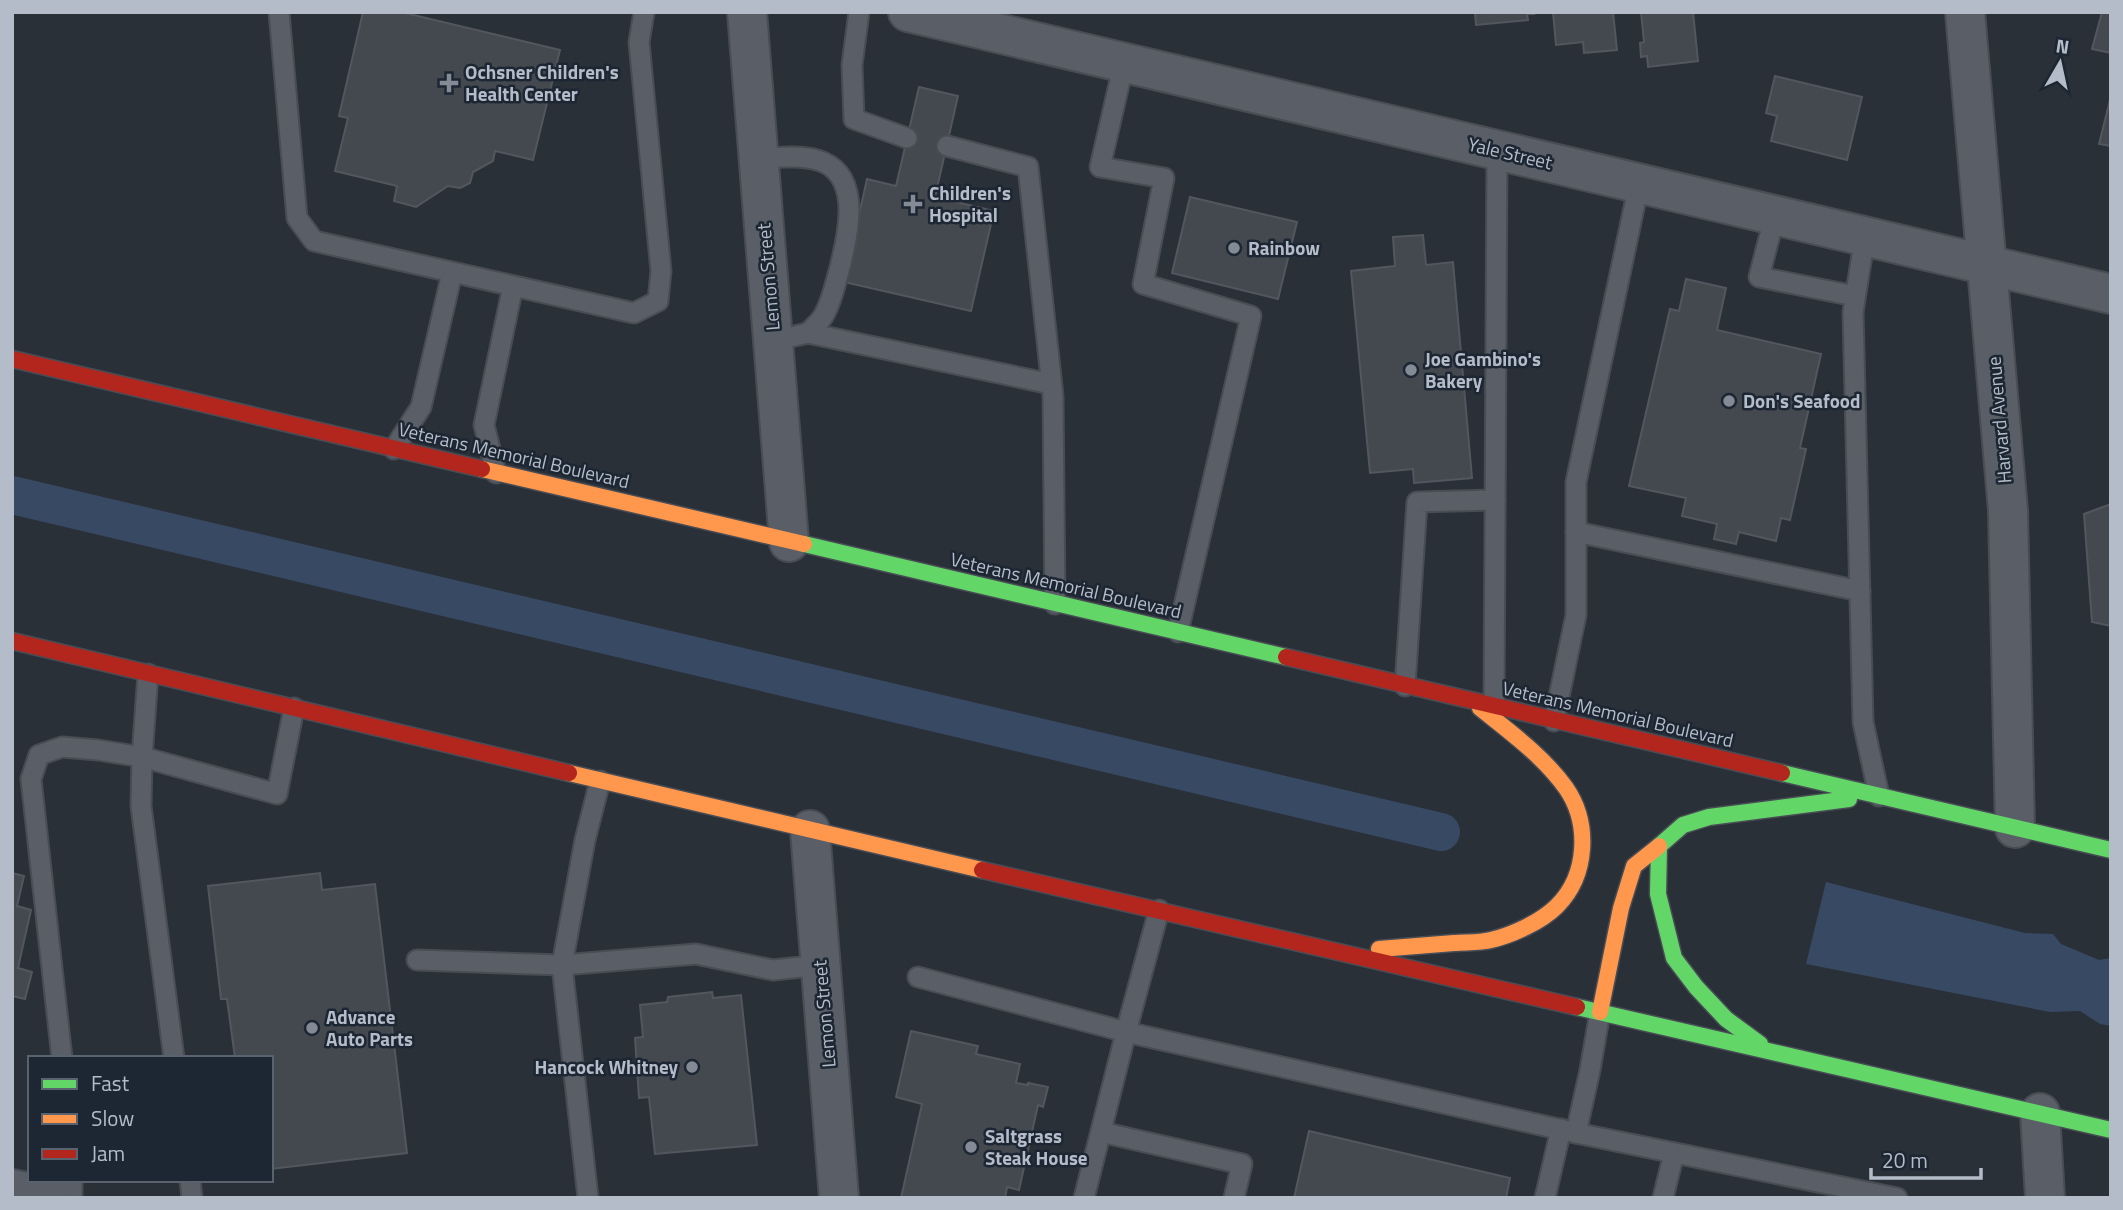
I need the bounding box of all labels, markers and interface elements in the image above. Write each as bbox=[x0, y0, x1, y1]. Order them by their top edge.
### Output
north arrow bbox=[2025, 28, 2095, 98]
text: N bbox=[2054, 30, 2072, 61]
place label: Ochsner Children's Health Center bbox=[465, 57, 619, 108]
marker: Ochsner Children's Health Center bbox=[439, 73, 459, 93]
street label: Yale Street bbox=[1465, 129, 1555, 176]
place label: Children's Hospital bbox=[929, 178, 1011, 229]
marker: Children's Hospital bbox=[903, 194, 923, 214]
street label: Lemon Street bbox=[748, 222, 787, 332]
place label: Rainbow bbox=[1248, 233, 1320, 262]
marker: Rainbow bbox=[1226, 240, 1242, 256]
place label: Joe Gambino's Bakery bbox=[1425, 344, 1541, 395]
street label: Harvard Avenue bbox=[1979, 355, 2018, 485]
marker: Joe Gambino's Bakery bbox=[1403, 362, 1419, 378]
place label: Don's Seafood bbox=[1743, 386, 1860, 415]
marker: Don's Seafood bbox=[1721, 393, 1737, 409]
street label: Veterans Memorial Boulevard bbox=[396, 414, 633, 495]
street label: Veterans Memorial Boulevard bbox=[948, 544, 1185, 625]
street label: Veterans Memorial Boulevard bbox=[1500, 673, 1737, 754]
street label: Lemon Street bbox=[804, 959, 843, 1069]
place label: Advance Auto Parts bbox=[326, 1002, 413, 1053]
marker: Advance Auto Parts bbox=[304, 1020, 320, 1036]
place label: Hancock Whitney bbox=[534, 1052, 678, 1081]
legend bbox=[28, 1056, 273, 1182]
marker: Hancock Whitney bbox=[684, 1059, 700, 1075]
text: Fast bbox=[91, 1067, 130, 1099]
text: Slow bbox=[91, 1102, 134, 1134]
place label: Saltgrass Steak House bbox=[985, 1121, 1088, 1172]
scale bar bbox=[1871, 1136, 1981, 1180]
text: Jam bbox=[91, 1137, 125, 1169]
marker: Saltgrass Steak House bbox=[963, 1139, 979, 1155]
text: 20 m bbox=[1882, 1144, 1928, 1176]

